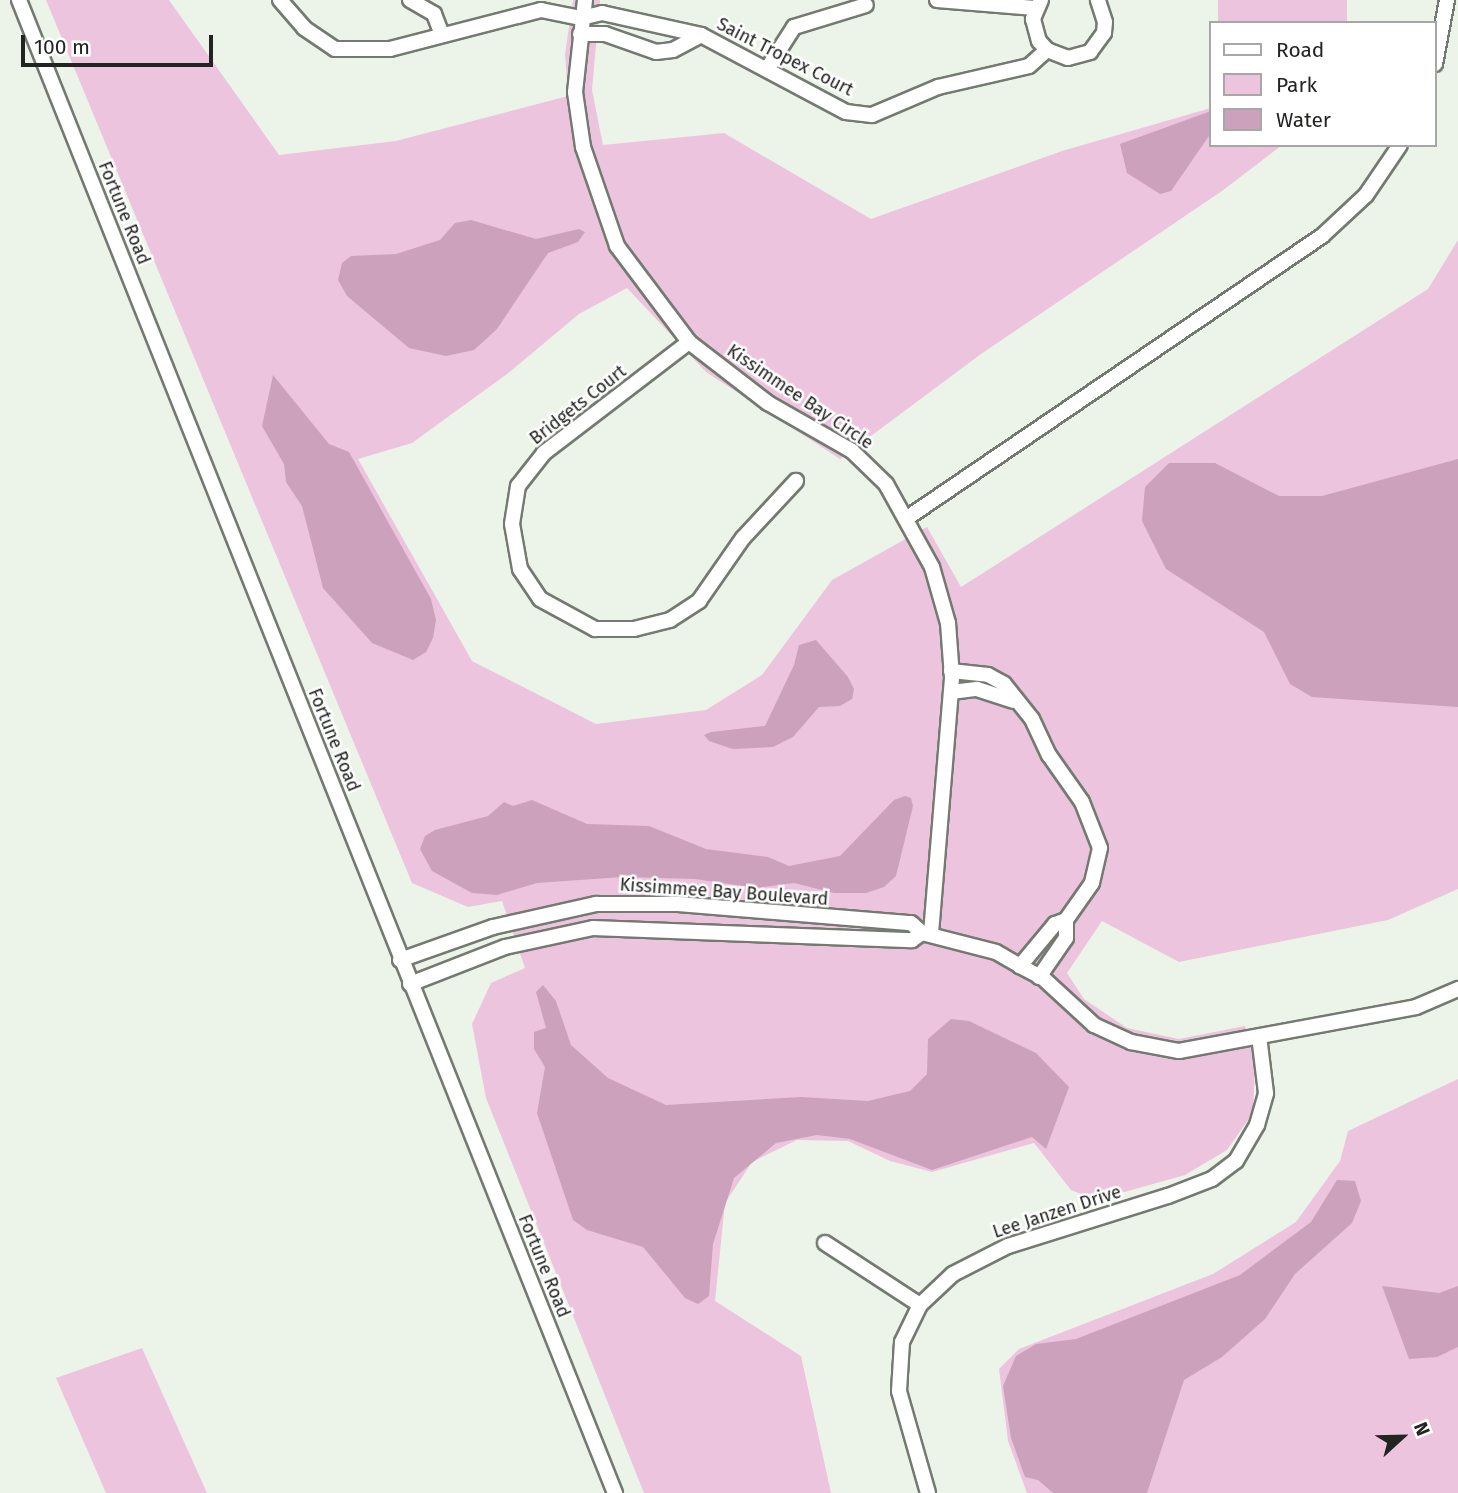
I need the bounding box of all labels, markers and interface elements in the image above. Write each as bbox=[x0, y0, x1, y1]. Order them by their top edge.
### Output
street label: Saint Tropex Court bbox=[713, 13, 857, 101]
scale bar bbox=[24, 21, 217, 65]
legend bbox=[1210, 21, 1437, 147]
text: 100 m bbox=[34, 34, 90, 60]
text: Road bbox=[1276, 37, 1324, 63]
text: Park bbox=[1276, 72, 1317, 98]
text: Water bbox=[1276, 107, 1331, 133]
street label: Fortune Road bbox=[94, 158, 154, 268]
street label: Kissimmee Bay Circle bbox=[723, 340, 877, 454]
street label: Bridgets Court bbox=[525, 361, 631, 449]
street label: Fortune Road bbox=[304, 685, 364, 795]
street label: Kissimmee Bay Boulevard bbox=[619, 874, 829, 910]
street label: Lee Janzen Drive bbox=[990, 1181, 1124, 1243]
street label: Fortune Road bbox=[514, 1211, 574, 1321]
north arrow bbox=[1367, 1402, 1437, 1472]
text: N bbox=[1409, 1419, 1435, 1439]

